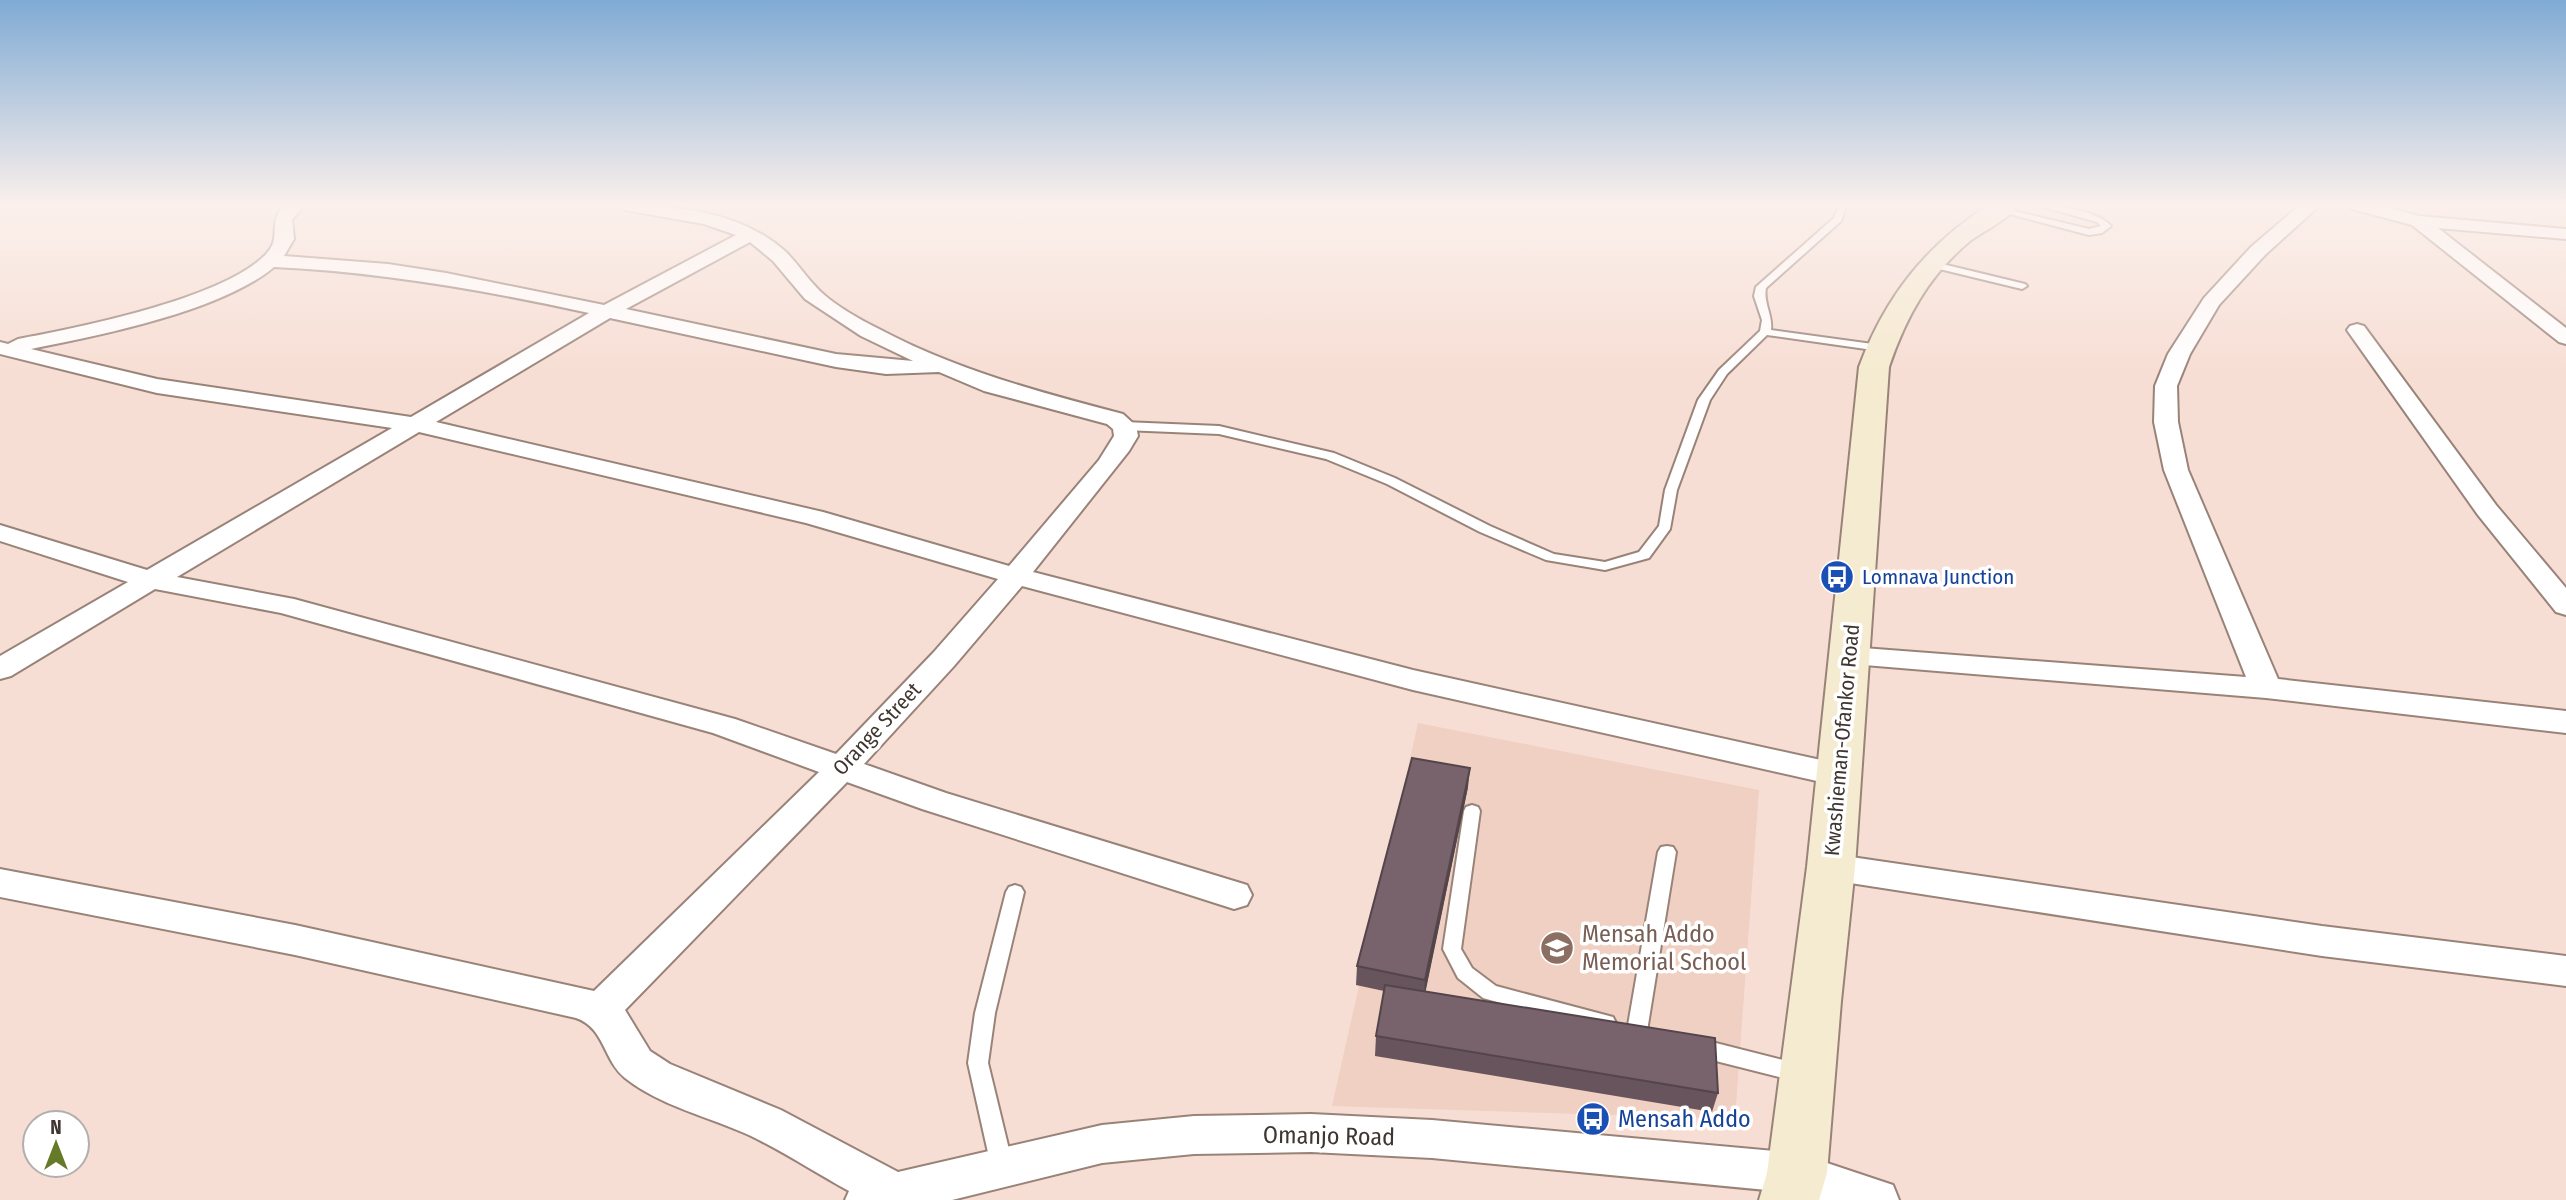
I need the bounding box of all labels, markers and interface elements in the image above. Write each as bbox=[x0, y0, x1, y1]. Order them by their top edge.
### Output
bus stop icon: Lomnava Junction bbox=[1818, 558, 1856, 596]
place label: Lomnava Junction bbox=[1862, 564, 2014, 590]
street label: Kwashieman-Ofankor Road bbox=[1819, 623, 1865, 857]
street label: Orange Street bbox=[827, 677, 927, 781]
place label: Mensah Addo Memorial School bbox=[1582, 920, 1746, 976]
school or university icon: Mensah Addo Memorial School bbox=[1538, 929, 1576, 967]
bus stop icon: Mensah Addo bbox=[1574, 1100, 1612, 1138]
place label: Mensah Addo bbox=[1618, 1105, 1751, 1133]
north arrow bbox=[21, 1109, 91, 1179]
text: N bbox=[50, 1116, 62, 1139]
street label: Omanjo Road bbox=[1263, 1121, 1395, 1151]

